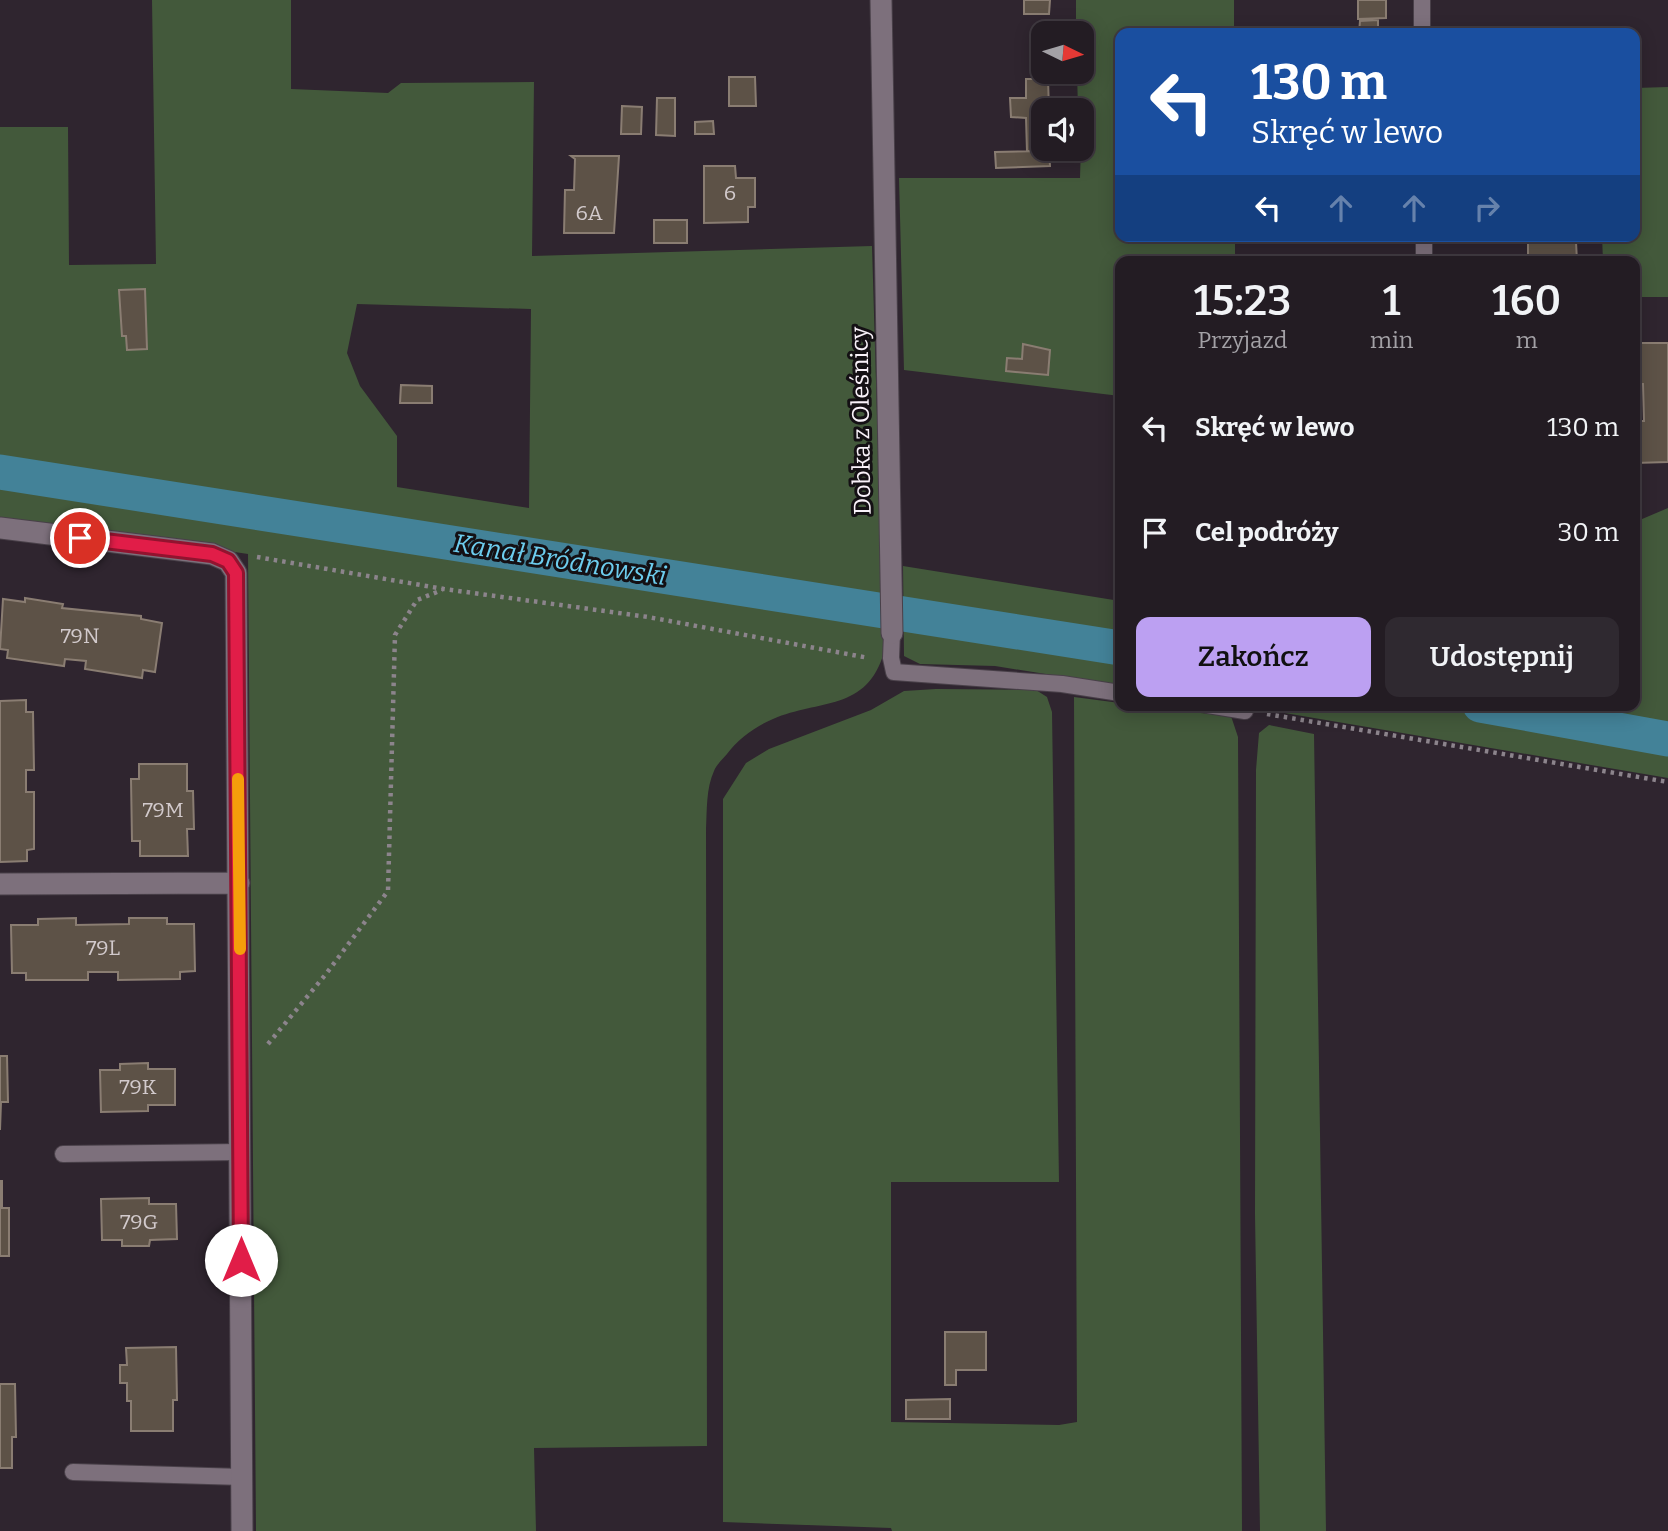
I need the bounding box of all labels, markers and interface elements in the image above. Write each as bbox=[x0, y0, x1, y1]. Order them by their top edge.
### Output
north arrow bbox=[1031, 21, 1094, 84]
map controls bbox=[1031, 21, 1094, 161]
text: 130 m bbox=[1251, 53, 1387, 112]
icon: left bbox=[1136, 56, 1227, 147]
button: sound bbox=[1031, 98, 1094, 161]
text: Skręć w lewo bbox=[1251, 113, 1443, 151]
house number: 6 bbox=[724, 180, 736, 206]
icon: left bbox=[1249, 189, 1287, 227]
icon: ahead bbox=[1322, 189, 1360, 227]
icon: ahead bbox=[1395, 189, 1433, 227]
icon: right bbox=[1468, 189, 1506, 227]
house number: 6A bbox=[575, 200, 603, 226]
text: 15:23 bbox=[1194, 276, 1291, 326]
text: 1 bbox=[1383, 276, 1401, 326]
text: 160 bbox=[1492, 276, 1561, 326]
street label: Dobka z Oleśnicy bbox=[845, 326, 877, 515]
text: Przyjazd bbox=[1198, 326, 1287, 354]
text: min bbox=[1370, 326, 1413, 354]
text: m bbox=[1516, 326, 1538, 354]
icon: left bbox=[1136, 409, 1174, 447]
text: Skręć w lewo bbox=[1195, 412, 1355, 443]
text: 130 m bbox=[1547, 412, 1619, 443]
pin bbox=[50, 508, 110, 568]
icon: arrive bbox=[1136, 514, 1174, 552]
text: Cel podróży bbox=[1195, 517, 1338, 548]
text: 30 m bbox=[1558, 517, 1619, 548]
icon: arrive bbox=[61, 519, 99, 557]
water label: Kanał Bródnowski bbox=[451, 528, 669, 592]
button: Zakończ bbox=[1136, 617, 1371, 697]
button: Udostępnij bbox=[1385, 617, 1619, 697]
house number: 79N bbox=[60, 623, 100, 649]
house number: 79M bbox=[142, 797, 184, 823]
house number: 79L bbox=[86, 935, 120, 961]
house number: 79K bbox=[119, 1074, 157, 1100]
house number: 79G bbox=[120, 1209, 158, 1235]
position arrow bbox=[204, 1223, 278, 1297]

